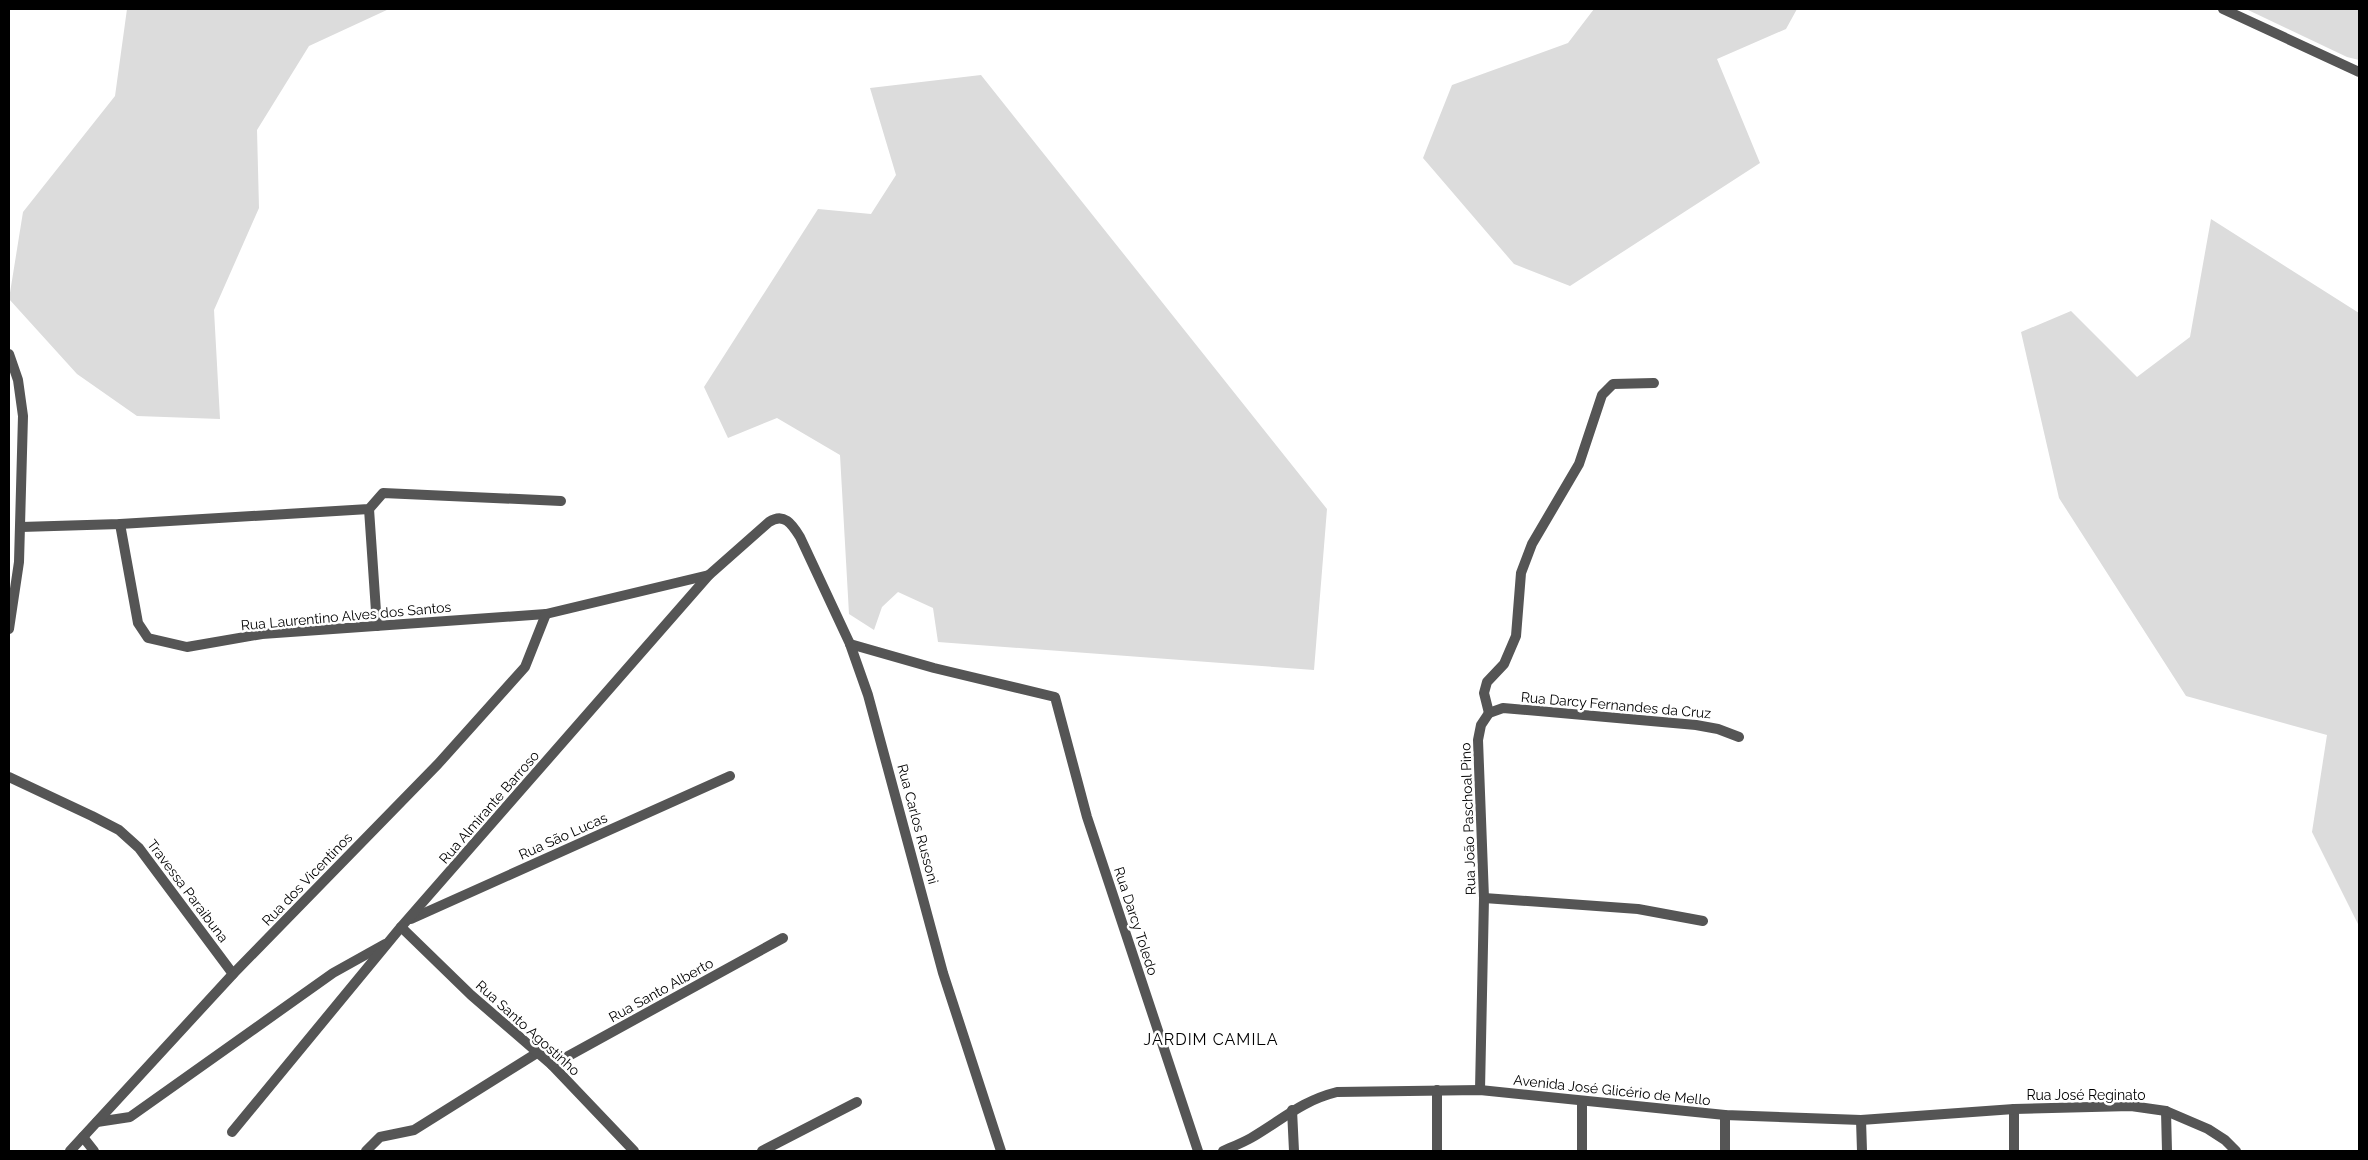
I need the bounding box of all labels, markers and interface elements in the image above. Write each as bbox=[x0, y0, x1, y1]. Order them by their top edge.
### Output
street label: Rua Laurentino Alves dos Santos bbox=[240, 599, 452, 633]
street label: Rua Darcy Fernandes da Cruz bbox=[1520, 689, 1712, 721]
street label: Rua João Paschoal Pino bbox=[1457, 742, 1479, 896]
street label: Rua Almirante Barroso bbox=[436, 747, 542, 867]
street label: Rua Carlos Russoni bbox=[894, 762, 942, 886]
street label: Rua São Lucas bbox=[516, 809, 610, 863]
street label: Rua dos Vicentinos bbox=[259, 829, 356, 929]
street label: Travessa Paraibuna bbox=[144, 837, 232, 945]
street label: Rua Darcy Toledo bbox=[1111, 865, 1161, 977]
street label: Rua Santo Alberto bbox=[606, 955, 716, 1025]
street label: Rua Santo Agostinho bbox=[473, 977, 583, 1079]
district label: JARDIM CAMILA bbox=[1144, 1030, 1279, 1049]
street label: Avenida José Glicério de Mello bbox=[1513, 1072, 1711, 1108]
street label: Rua José Reginato bbox=[2026, 1087, 2146, 1103]

